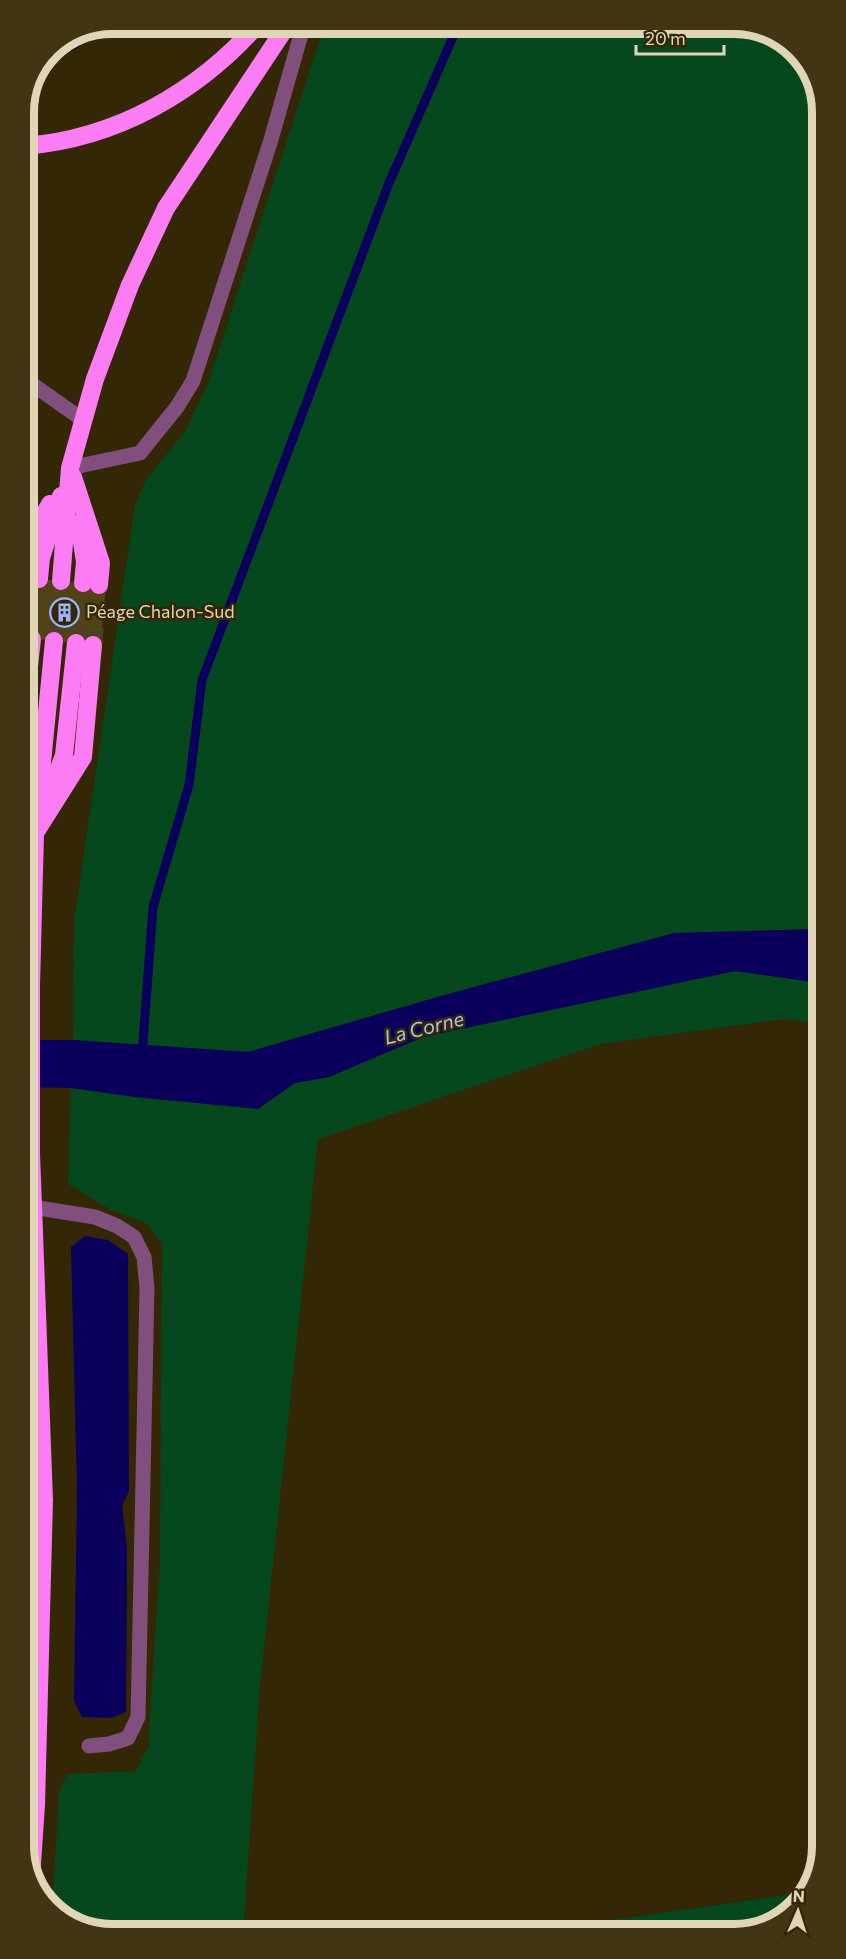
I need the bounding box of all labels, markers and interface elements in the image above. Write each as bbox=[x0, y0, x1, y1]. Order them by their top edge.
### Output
scale bar bbox=[636, 18, 724, 56]
text: 20 m bbox=[645, 27, 686, 49]
building icon: Péage Chalon-Sud bbox=[49, 596, 81, 628]
place label: Péage Chalon-Sud bbox=[86, 600, 235, 622]
water label: La Corne bbox=[381, 1005, 467, 1049]
north arrow bbox=[768, 1881, 828, 1941]
text: N bbox=[792, 1886, 805, 1905]

